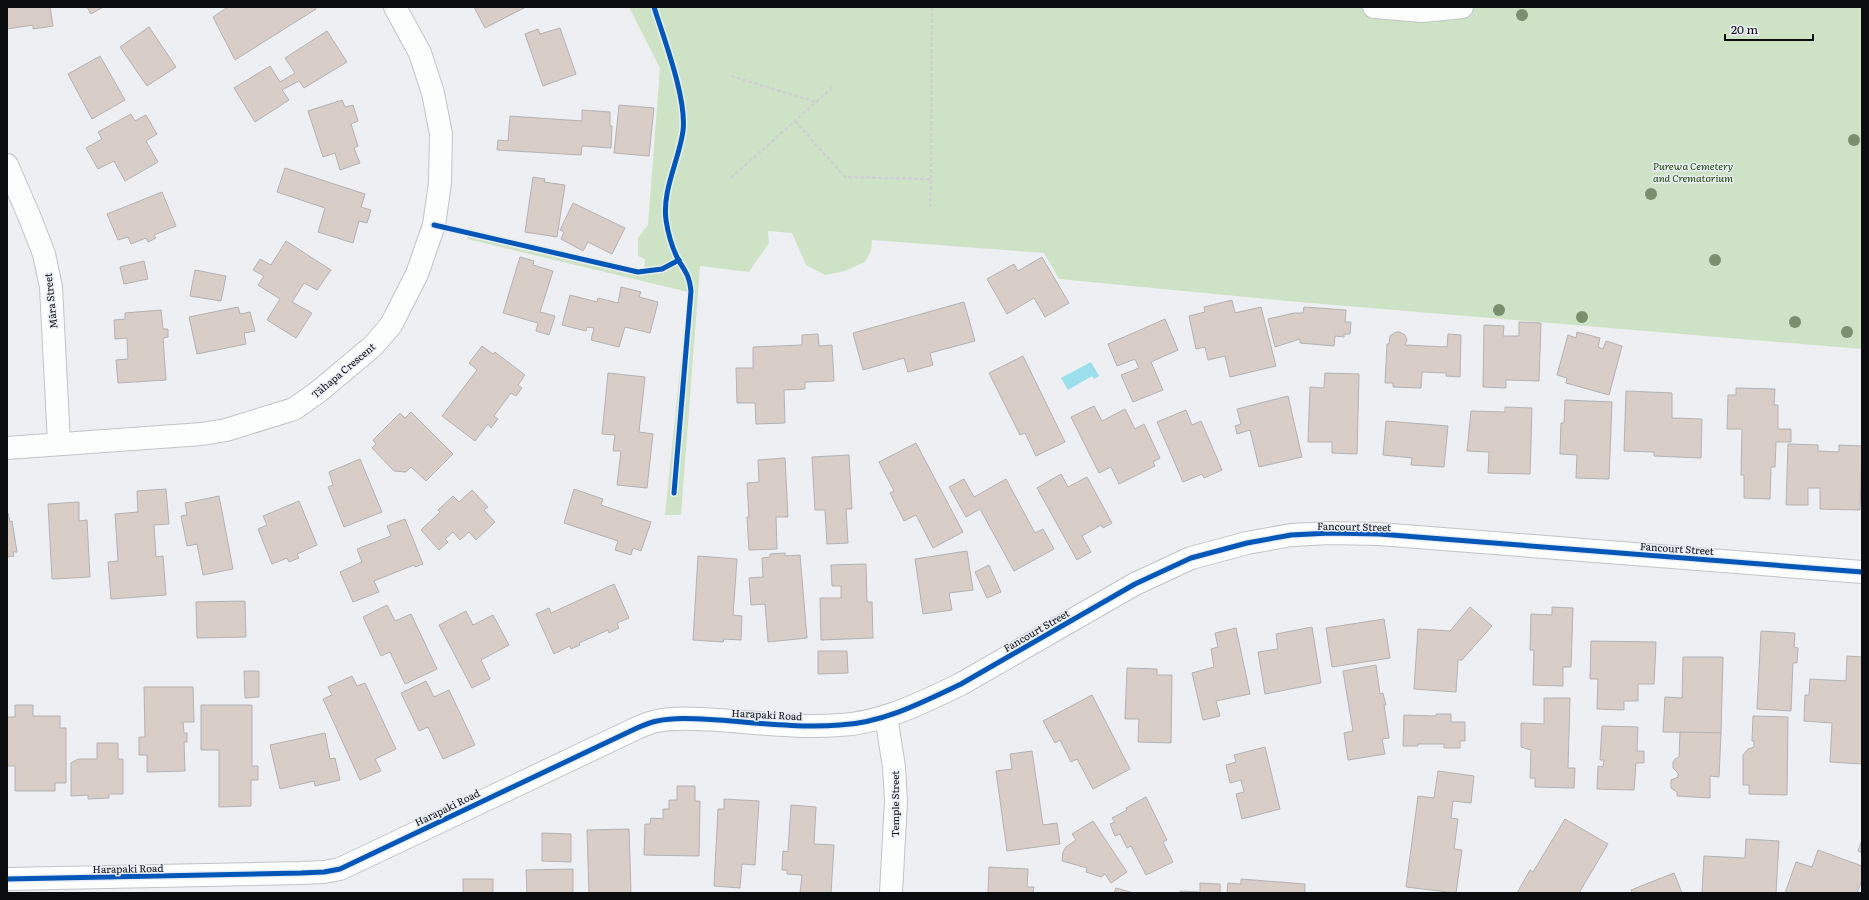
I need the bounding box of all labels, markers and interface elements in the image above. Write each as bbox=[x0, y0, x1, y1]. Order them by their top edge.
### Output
scale bar bbox=[1725, 16, 1813, 42]
text: 20 m bbox=[1731, 20, 1758, 38]
park label: Purewa Cemetery and Crematorium bbox=[1653, 158, 1733, 185]
street label: Māra Street bbox=[40, 272, 60, 330]
street label: Tāhapa Crescent bbox=[308, 339, 378, 401]
street label: Fancourt Street bbox=[1317, 518, 1391, 534]
street label: Fancourt Street bbox=[1640, 538, 1714, 558]
street label: Fancourt Street bbox=[1000, 605, 1072, 655]
street label: Harapaki Road bbox=[731, 705, 803, 723]
street label: Temple Street bbox=[887, 771, 902, 837]
street label: Harapaki Road bbox=[412, 785, 482, 829]
street label: Harapaki Road bbox=[92, 860, 164, 876]

